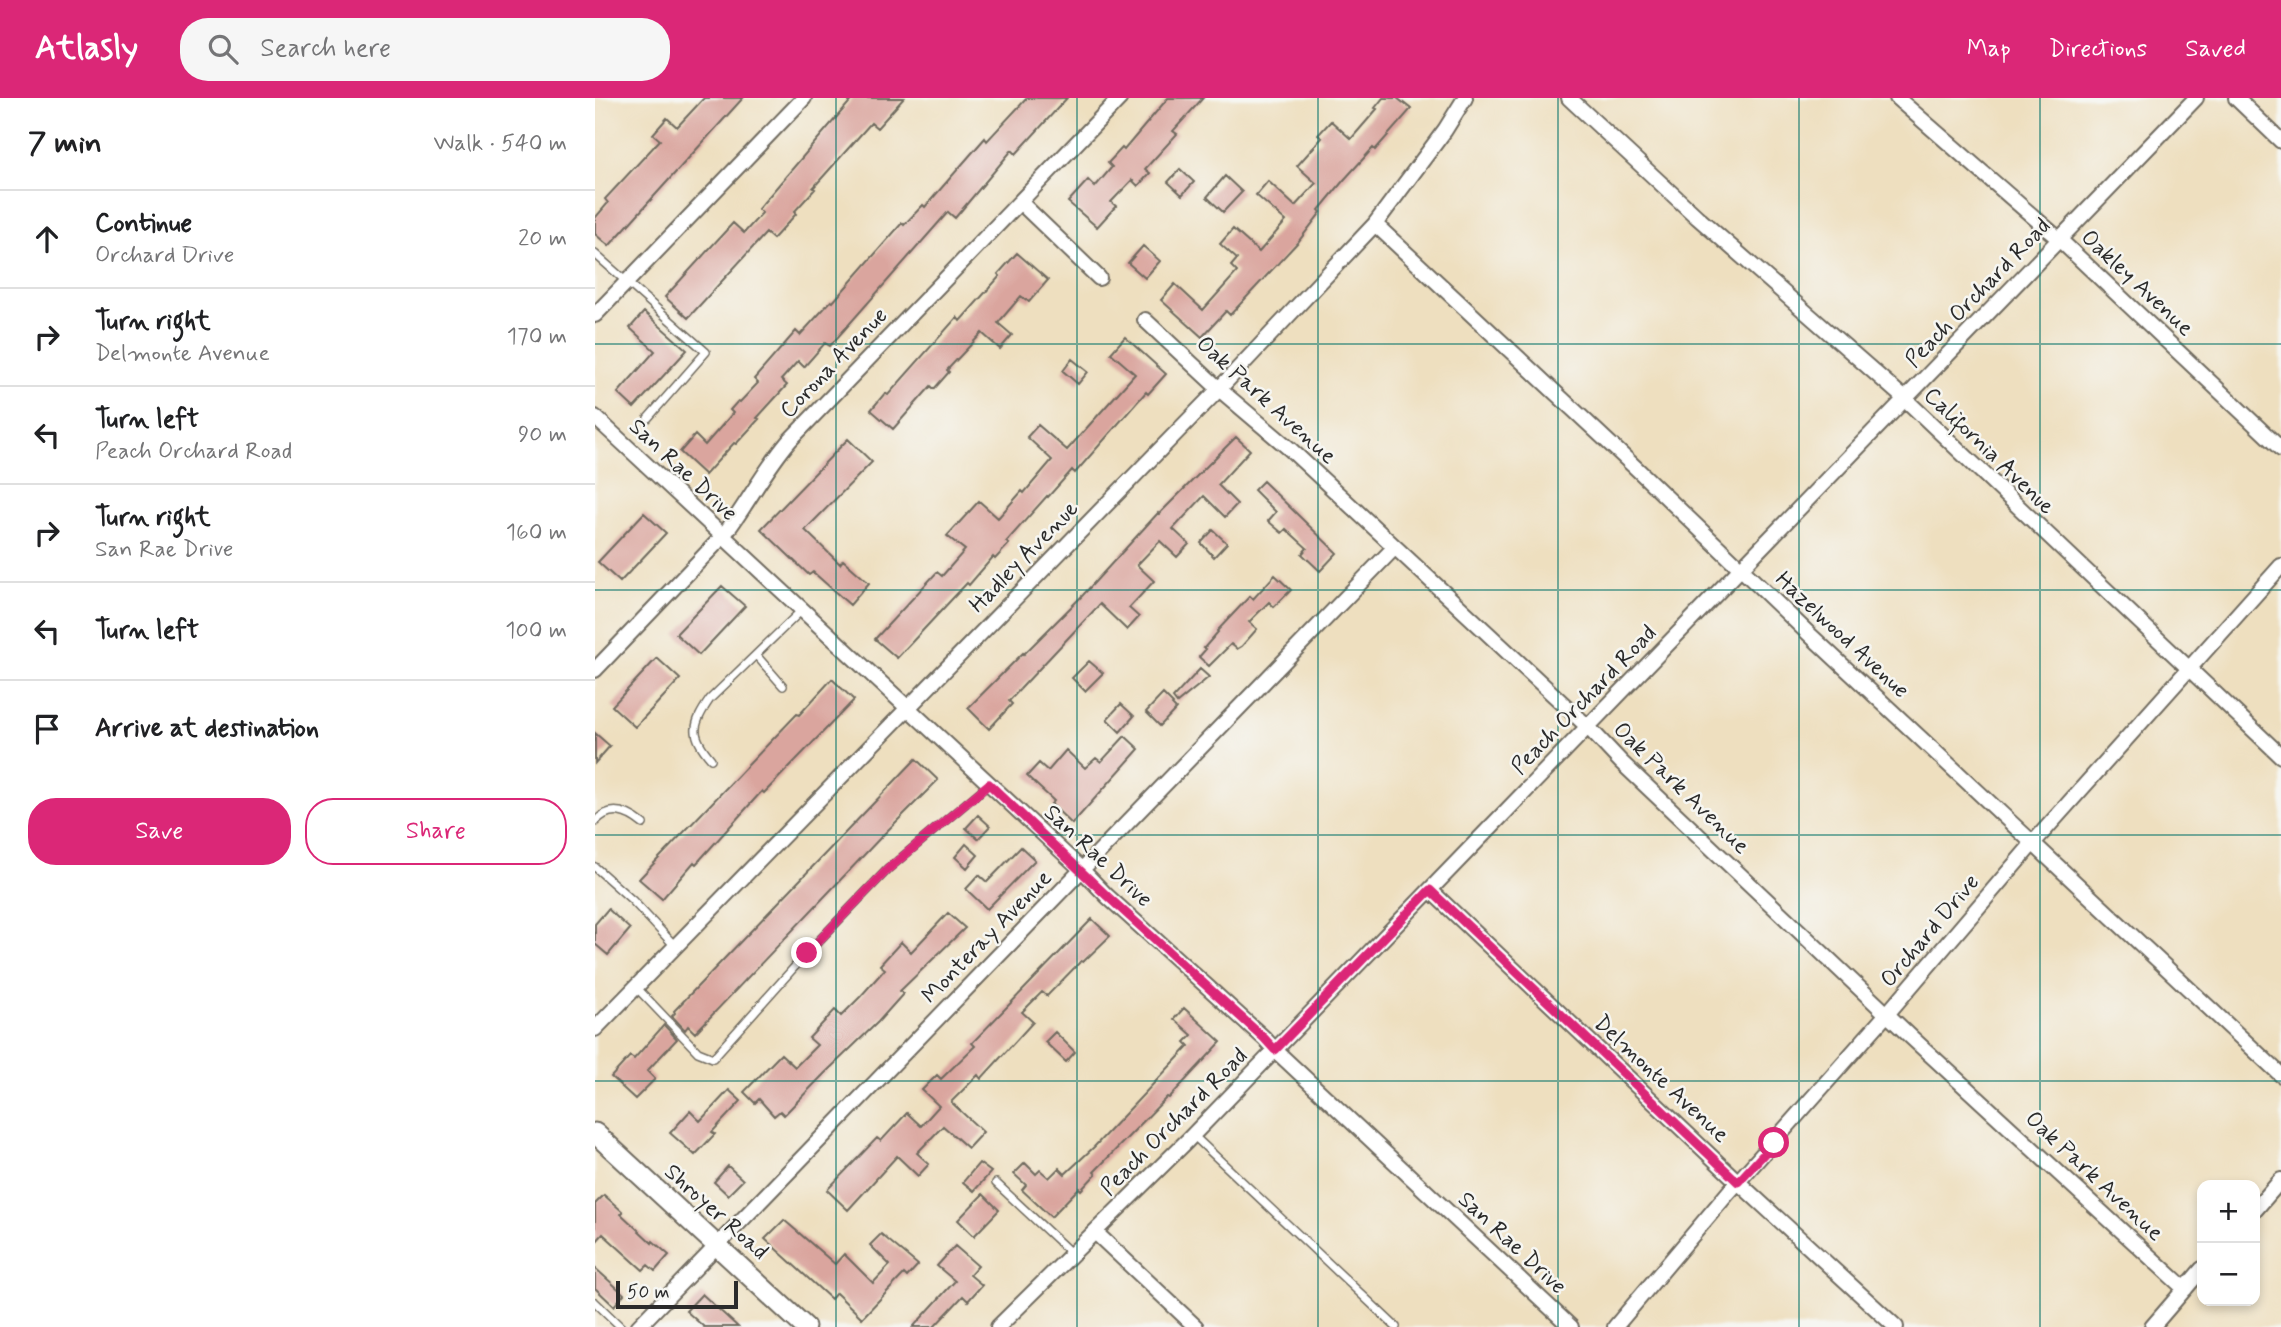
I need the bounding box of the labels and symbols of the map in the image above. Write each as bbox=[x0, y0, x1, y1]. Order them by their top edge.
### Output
street label: Peach Orchard Road bbox=[1899, 212, 2058, 375]
street label: Oakley Avenue bbox=[2074, 223, 2199, 343]
street label: Corona Avenue bbox=[774, 301, 895, 425]
street label: Oak Park Avenue bbox=[1189, 330, 1342, 471]
street label: California Avenue bbox=[1916, 381, 2061, 523]
street label: San Rae Drive bbox=[622, 412, 743, 529]
street label: Hadley Avenue bbox=[963, 495, 1086, 620]
street label: Hazelwood Avenue bbox=[1768, 565, 1915, 706]
street label: Peach Orchard Road bbox=[1505, 619, 1664, 782]
street label: Oak Park Avenue bbox=[1606, 716, 1755, 861]
street label: San Rae Drive bbox=[1037, 798, 1158, 915]
street label: Monteray Avenue bbox=[916, 864, 1059, 1011]
street label: Orchard Drive bbox=[1874, 868, 1987, 994]
route end bbox=[791, 937, 822, 968]
street label: Delmonte Avenue bbox=[1586, 1009, 1735, 1150]
street label: Peach Orchard Road bbox=[1094, 1042, 1255, 1203]
street label: Oak Park Avenue bbox=[2018, 1105, 2169, 1248]
route start bbox=[1758, 1127, 1789, 1158]
street label: Shroyer Road bbox=[657, 1158, 774, 1267]
street label: San Rae Drive bbox=[1451, 1185, 1572, 1302]
scale bar bbox=[616, 1278, 739, 1310]

